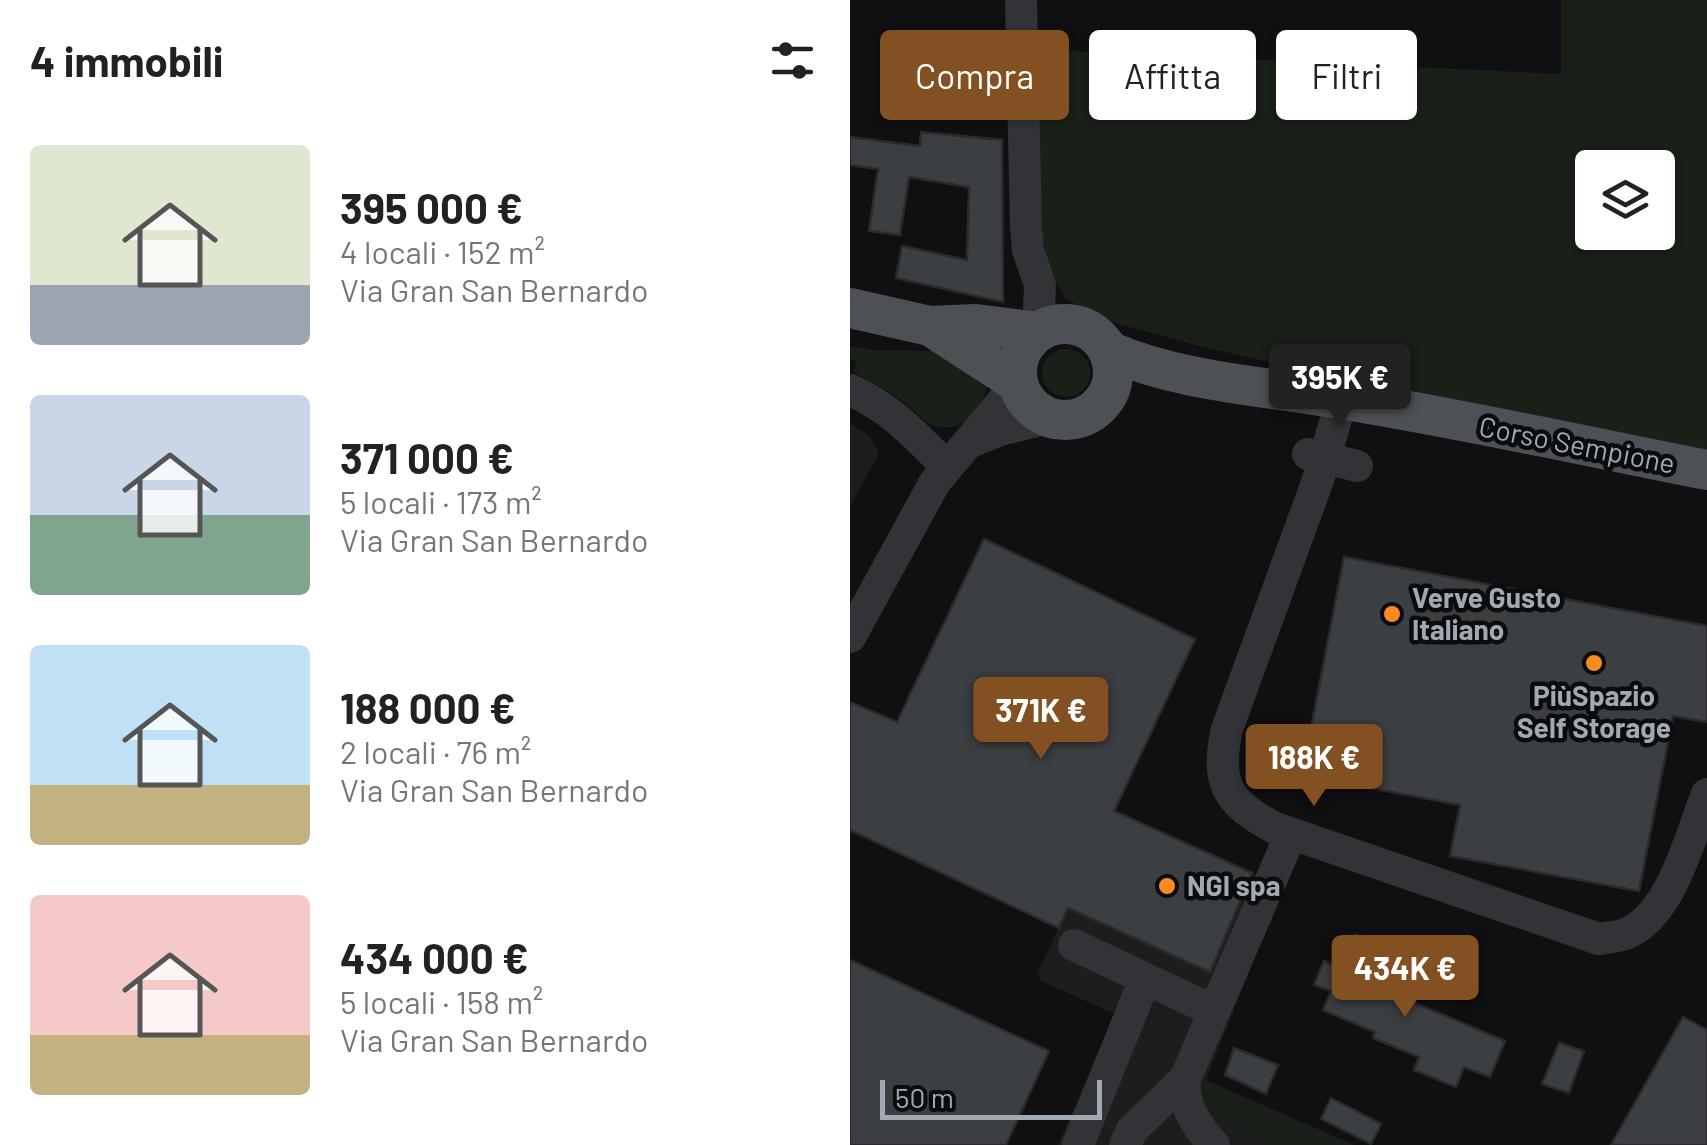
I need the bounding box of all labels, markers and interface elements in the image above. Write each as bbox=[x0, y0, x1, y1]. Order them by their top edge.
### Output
chip: Compra bbox=[880, 30, 1069, 120]
chip: Affitta bbox=[1089, 30, 1256, 120]
chip: Filtri bbox=[1276, 30, 1417, 120]
icon: filters bbox=[765, 33, 820, 88]
text: 4 immobili bbox=[30, 35, 223, 85]
map controls bbox=[1575, 150, 1675, 250]
button: layers bbox=[1575, 150, 1675, 250]
text: 395 000 € bbox=[340, 182, 523, 232]
icon: home bbox=[110, 185, 230, 305]
text: 4 locali · 152 m² bbox=[340, 232, 545, 270]
text: Via Gran San Bernardo bbox=[340, 270, 648, 308]
pin: 395K € bbox=[1259, 344, 1421, 429]
text: 395K € bbox=[1291, 357, 1389, 395]
street label: Corso Sempione bbox=[1476, 408, 1678, 480]
text: 371 000 € bbox=[340, 432, 514, 482]
icon: home bbox=[110, 435, 230, 555]
text: 5 locali · 173 m² bbox=[340, 482, 542, 520]
text: Via Gran San Bernardo bbox=[340, 520, 648, 558]
place label: Verve Gusto Italiano bbox=[1412, 580, 1561, 646]
marker: Verve Gusto Italiano bbox=[1381, 603, 1403, 625]
marker: PiùSpazio Self Storage bbox=[1583, 652, 1605, 674]
pin: 371K € bbox=[960, 677, 1122, 762]
place label: PiùSpazio Self Storage bbox=[1517, 678, 1671, 744]
text: 188 000 € bbox=[340, 682, 516, 732]
icon: home bbox=[110, 685, 230, 805]
text: 371K € bbox=[995, 690, 1087, 728]
pin: 188K € bbox=[1233, 724, 1395, 809]
text: 2 locali · 76 m² bbox=[340, 732, 531, 770]
text: 188K € bbox=[1268, 737, 1360, 775]
text: Via Gran San Bernardo bbox=[340, 770, 648, 808]
place label: NGI spa bbox=[1187, 868, 1280, 902]
marker: NGI spa bbox=[1156, 875, 1178, 897]
text: 434 000 € bbox=[340, 932, 529, 982]
icon: home bbox=[110, 935, 230, 1055]
pin: 434K € bbox=[1324, 935, 1486, 1020]
text: 434K € bbox=[1354, 948, 1456, 986]
text: 5 locali · 158 m² bbox=[340, 982, 543, 1020]
text: Via Gran San Bernardo bbox=[340, 1020, 648, 1058]
scale bar bbox=[880, 1075, 1102, 1120]
text: 50 m bbox=[895, 1080, 954, 1114]

